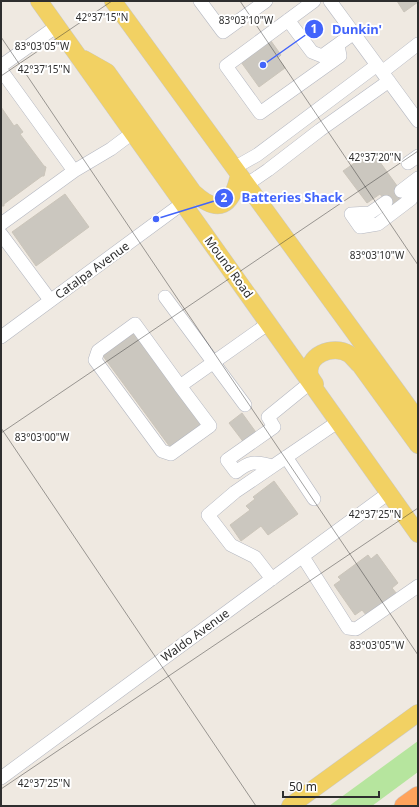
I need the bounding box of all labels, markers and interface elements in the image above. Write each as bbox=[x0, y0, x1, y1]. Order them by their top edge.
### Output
text: 42°37'15"N bbox=[76, 10, 128, 24]
text: 83°03'10"W bbox=[219, 13, 274, 27]
callout: Dunkin' bbox=[304, 17, 390, 42]
text: 1 bbox=[311, 20, 317, 37]
text: Dunkin' bbox=[332, 20, 382, 38]
text: 83°03'05"W bbox=[15, 39, 70, 53]
text: 42°37'15"N bbox=[18, 62, 70, 76]
text: 42°37'20"N bbox=[349, 150, 401, 164]
callout: Batteries Shack bbox=[214, 185, 351, 210]
text: Batteries Shack bbox=[241, 188, 343, 206]
text: 2 bbox=[221, 189, 228, 206]
street label: Mound Road bbox=[201, 233, 257, 301]
street label: Catalpa Avenue bbox=[51, 237, 133, 303]
text: 83°03'10"W bbox=[350, 248, 405, 262]
text: 83°03'00"W bbox=[15, 430, 70, 444]
text: 42°37'25"N bbox=[349, 507, 401, 521]
street label: Waldo Avenue bbox=[157, 604, 233, 666]
text: 83°03'05"W bbox=[350, 638, 405, 652]
scale bar bbox=[283, 773, 379, 799]
text: 42°37'25"N bbox=[18, 776, 70, 790]
text: 50 m bbox=[289, 778, 317, 795]

